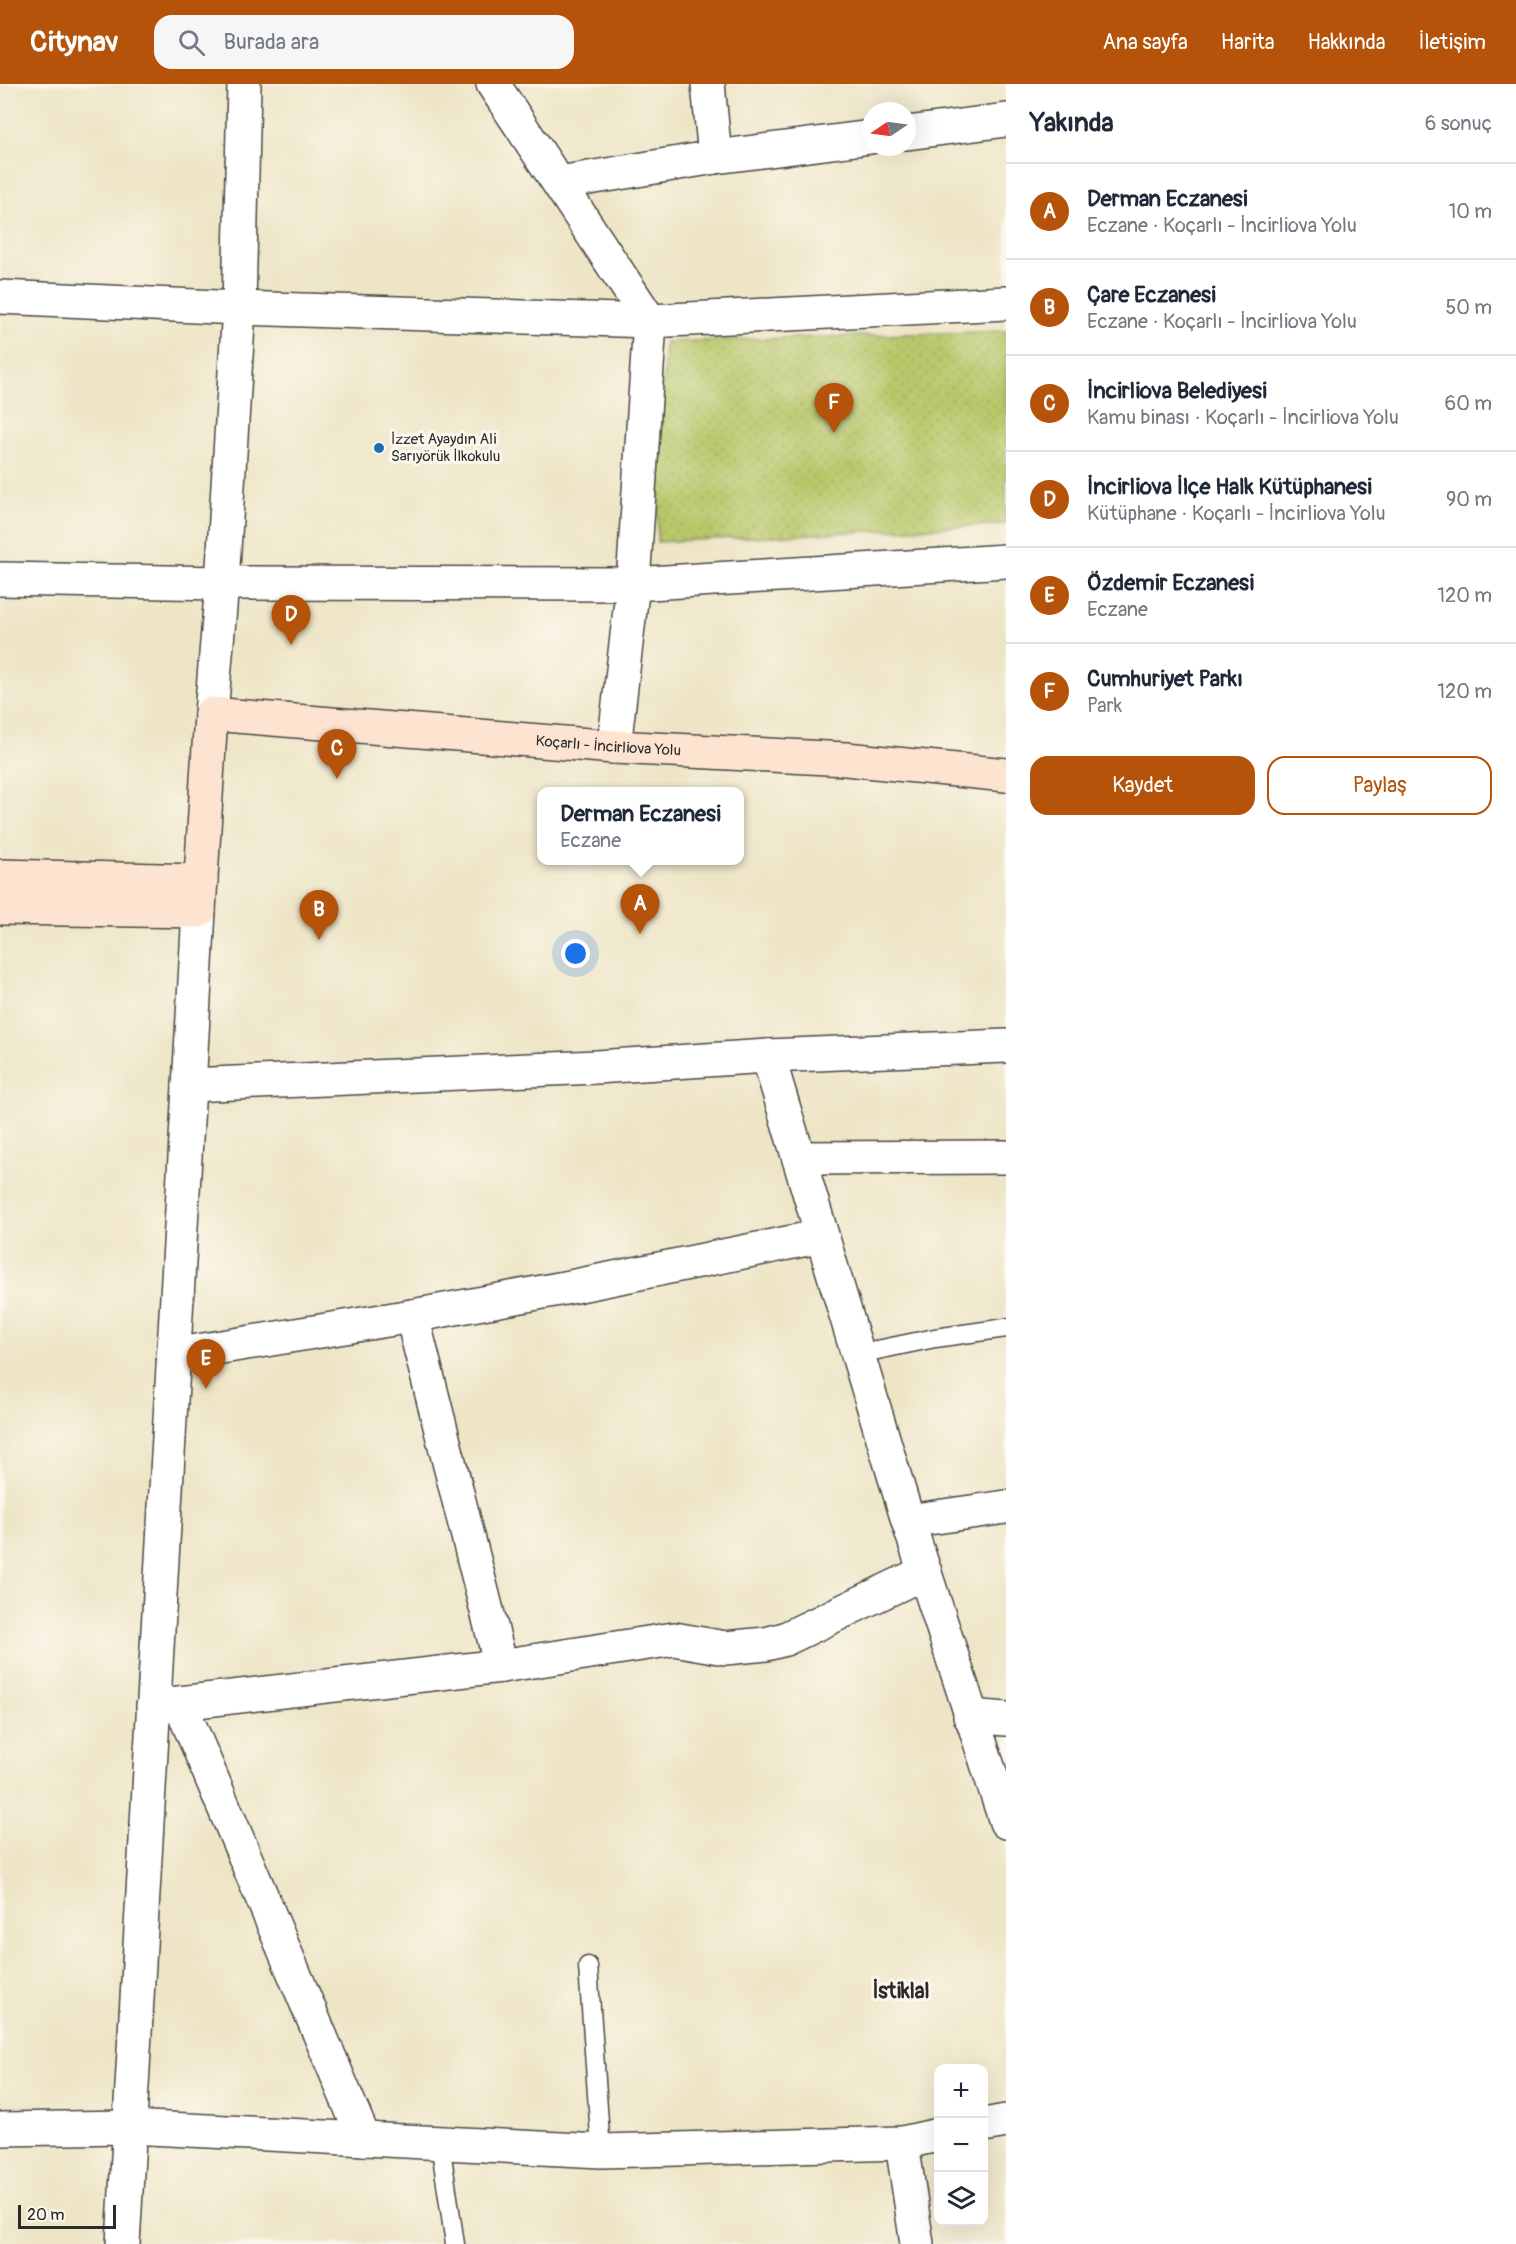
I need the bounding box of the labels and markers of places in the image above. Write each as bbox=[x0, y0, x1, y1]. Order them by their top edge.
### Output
pin: F bbox=[814, 384, 854, 433]
place label: İzzet Ayaydın Ali Sarıyörük İlkokulu bbox=[391, 430, 500, 466]
marker: İzzet Ayaydın Ali Sarıyörük İlkokulu bbox=[372, 441, 386, 455]
pin: D bbox=[272, 596, 310, 645]
pin: C bbox=[318, 730, 356, 779]
pin: A bbox=[620, 884, 660, 934]
pin: B bbox=[300, 890, 338, 940]
pin: E bbox=[186, 1340, 226, 1389]

